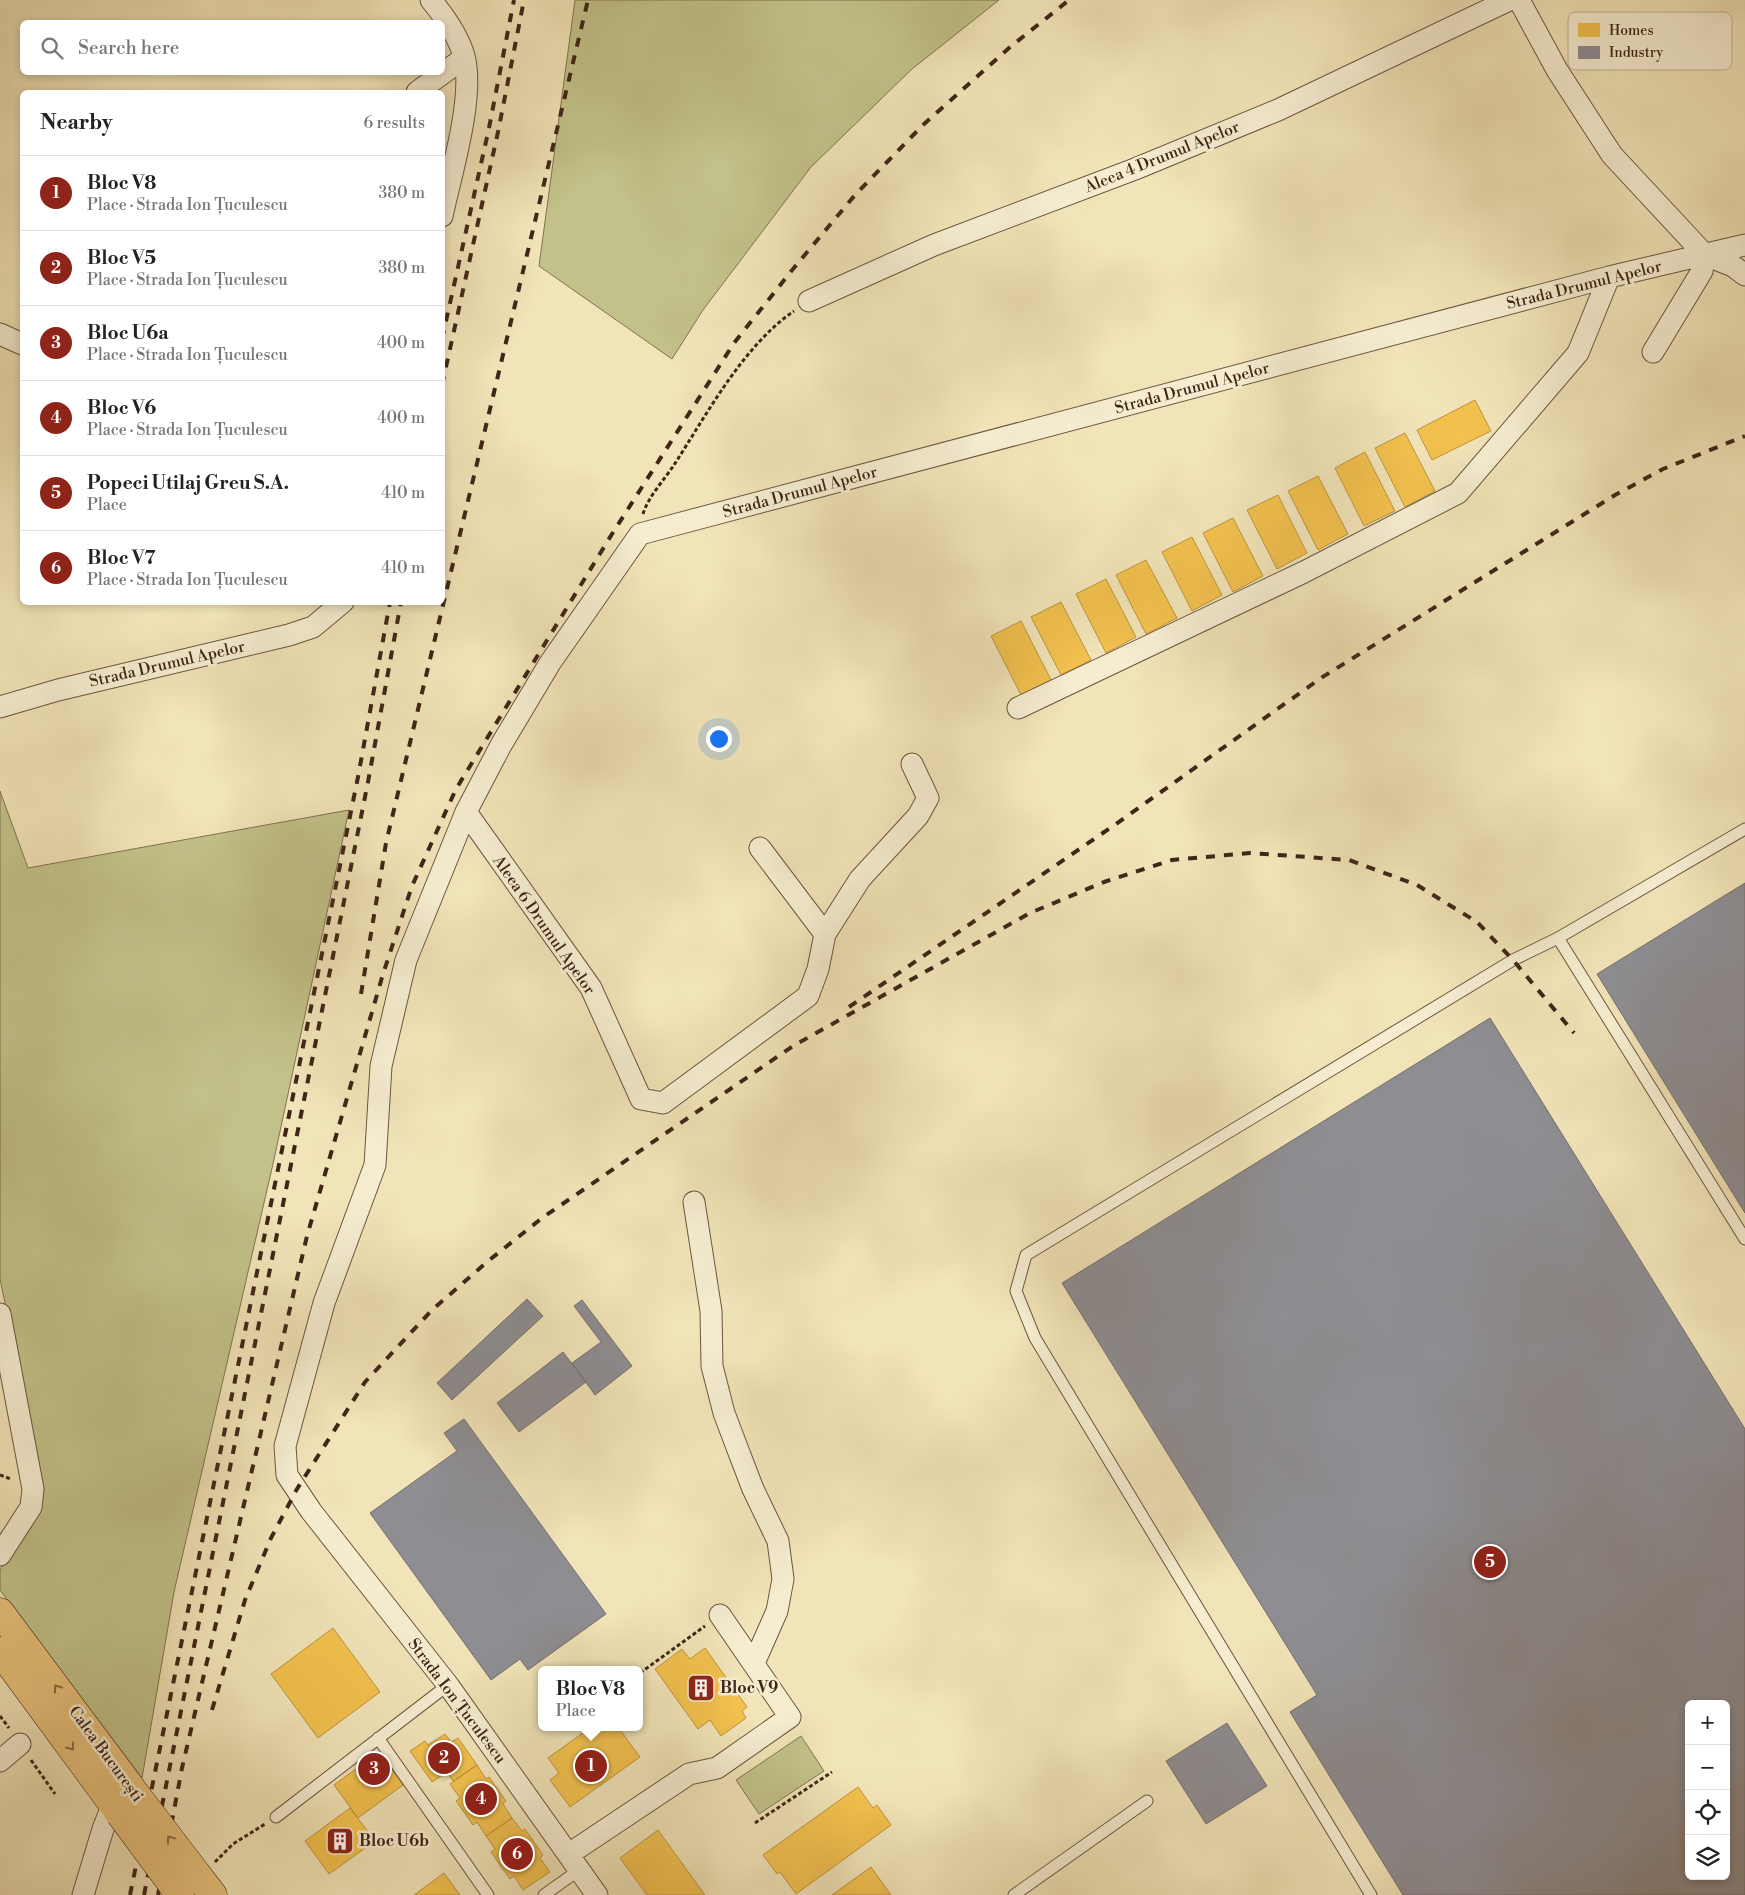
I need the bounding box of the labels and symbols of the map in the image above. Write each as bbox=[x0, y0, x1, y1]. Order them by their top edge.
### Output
legend bbox=[1568, 12, 1732, 70]
text: Homes bbox=[1609, 22, 1654, 40]
text: Industry bbox=[1609, 44, 1663, 62]
street label: Aleea 4 Drumul Apelor bbox=[1081, 117, 1242, 198]
street label: Strada Drumul Apelor bbox=[1504, 256, 1664, 314]
street label: Strada Drumul Apelor bbox=[1112, 358, 1272, 418]
street label: Strada Drumul Apelor bbox=[720, 462, 880, 522]
street label: Strada Drumul Apelor bbox=[87, 636, 247, 692]
your location bbox=[706, 726, 732, 752]
street label: Aleea 6 Drumul Apelor bbox=[488, 851, 600, 999]
pin: 5 bbox=[1474, 1543, 1506, 1581]
street label: Strada Ion Țuculescu bbox=[403, 1635, 511, 1767]
building icon: Bloc V9 bbox=[686, 1673, 716, 1703]
place label: Bloc V9 bbox=[720, 1678, 778, 1698]
one-way arrow bbox=[54, 1684, 64, 1693]
street label: Calea București bbox=[64, 1702, 148, 1806]
pin: 2 bbox=[428, 1739, 460, 1777]
one-way arrow bbox=[65, 1741, 73, 1750]
pin: 1 bbox=[575, 1747, 607, 1785]
pin: 3 bbox=[358, 1750, 390, 1788]
pin: 4 bbox=[465, 1780, 497, 1818]
building icon: Bloc U6b bbox=[325, 1826, 355, 1856]
place label: Bloc U6b bbox=[359, 1831, 429, 1851]
one-way arrow bbox=[166, 1835, 175, 1844]
pin: 6 bbox=[501, 1835, 533, 1873]

